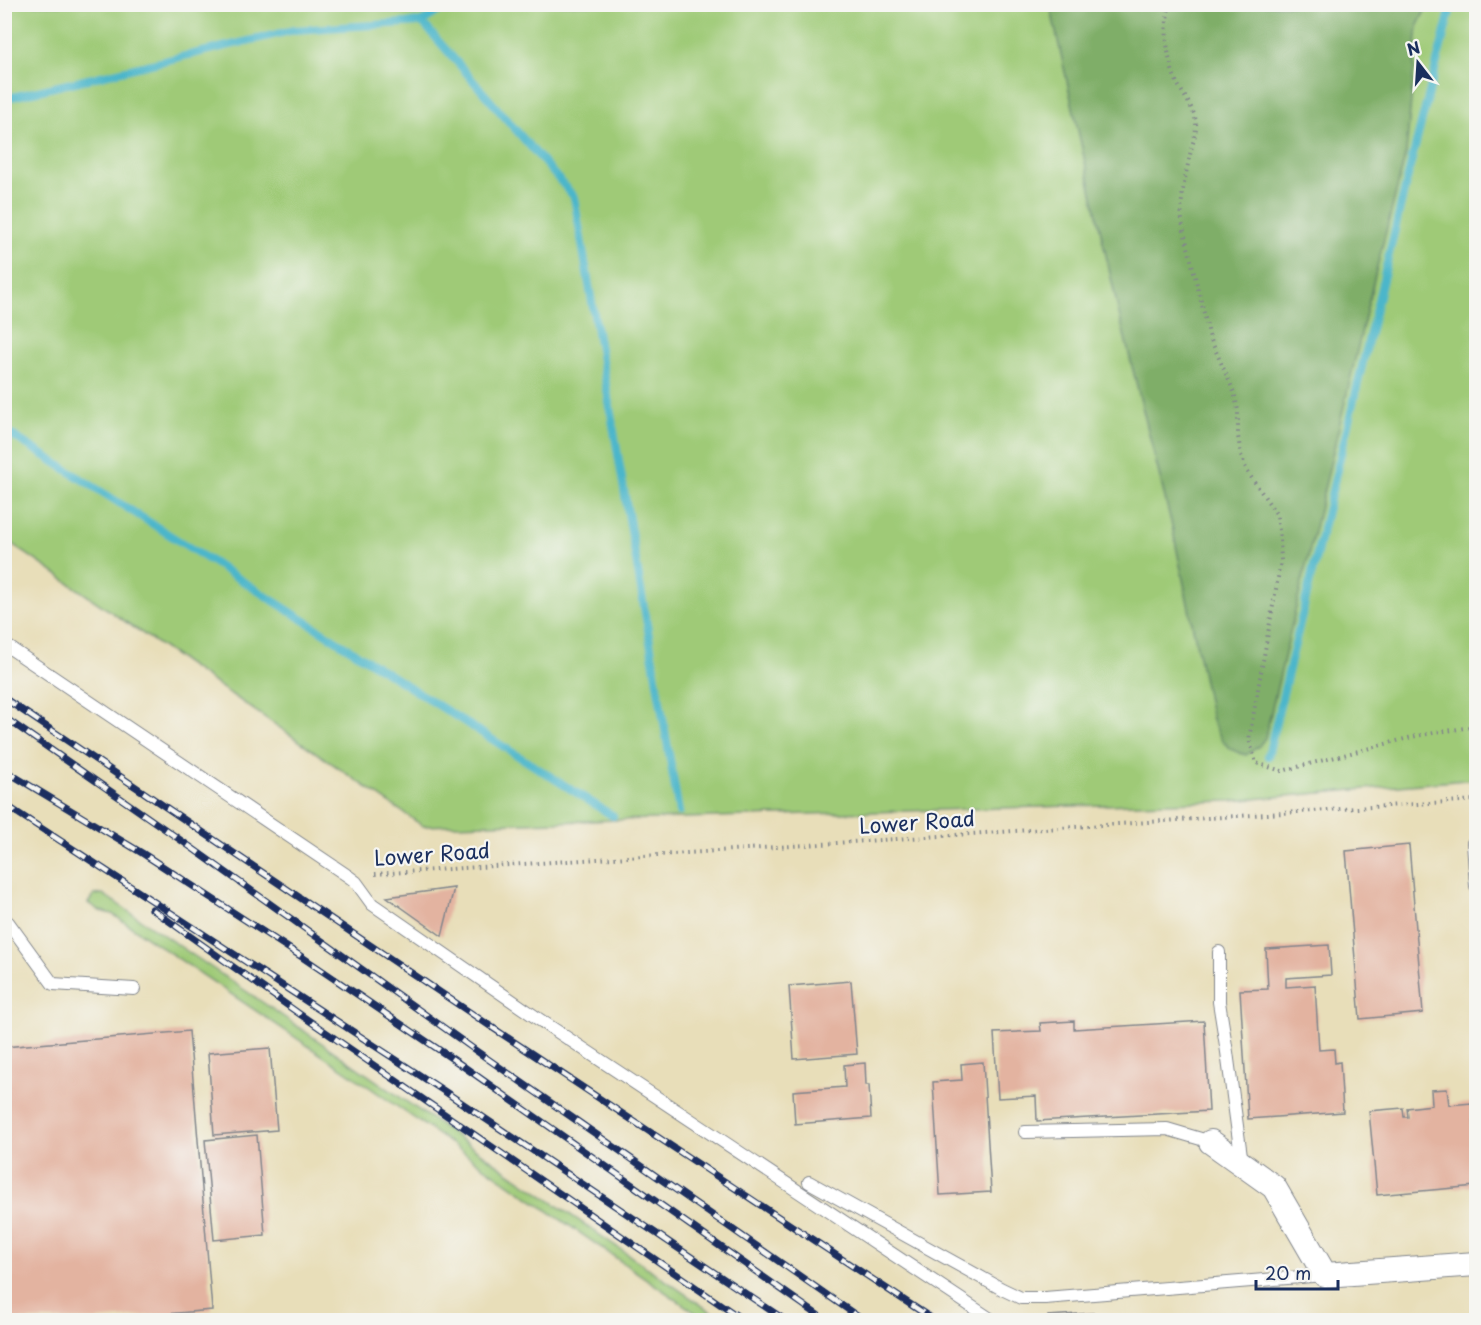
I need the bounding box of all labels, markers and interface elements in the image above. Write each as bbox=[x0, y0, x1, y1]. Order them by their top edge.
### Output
north arrow bbox=[1388, 33, 1448, 93]
text: N bbox=[1404, 34, 1423, 61]
street label: Lower Road bbox=[858, 801, 976, 841]
street label: Lower Road bbox=[373, 833, 491, 873]
scale bar bbox=[1256, 1253, 1338, 1291]
text: 20 m bbox=[1265, 1259, 1311, 1286]

